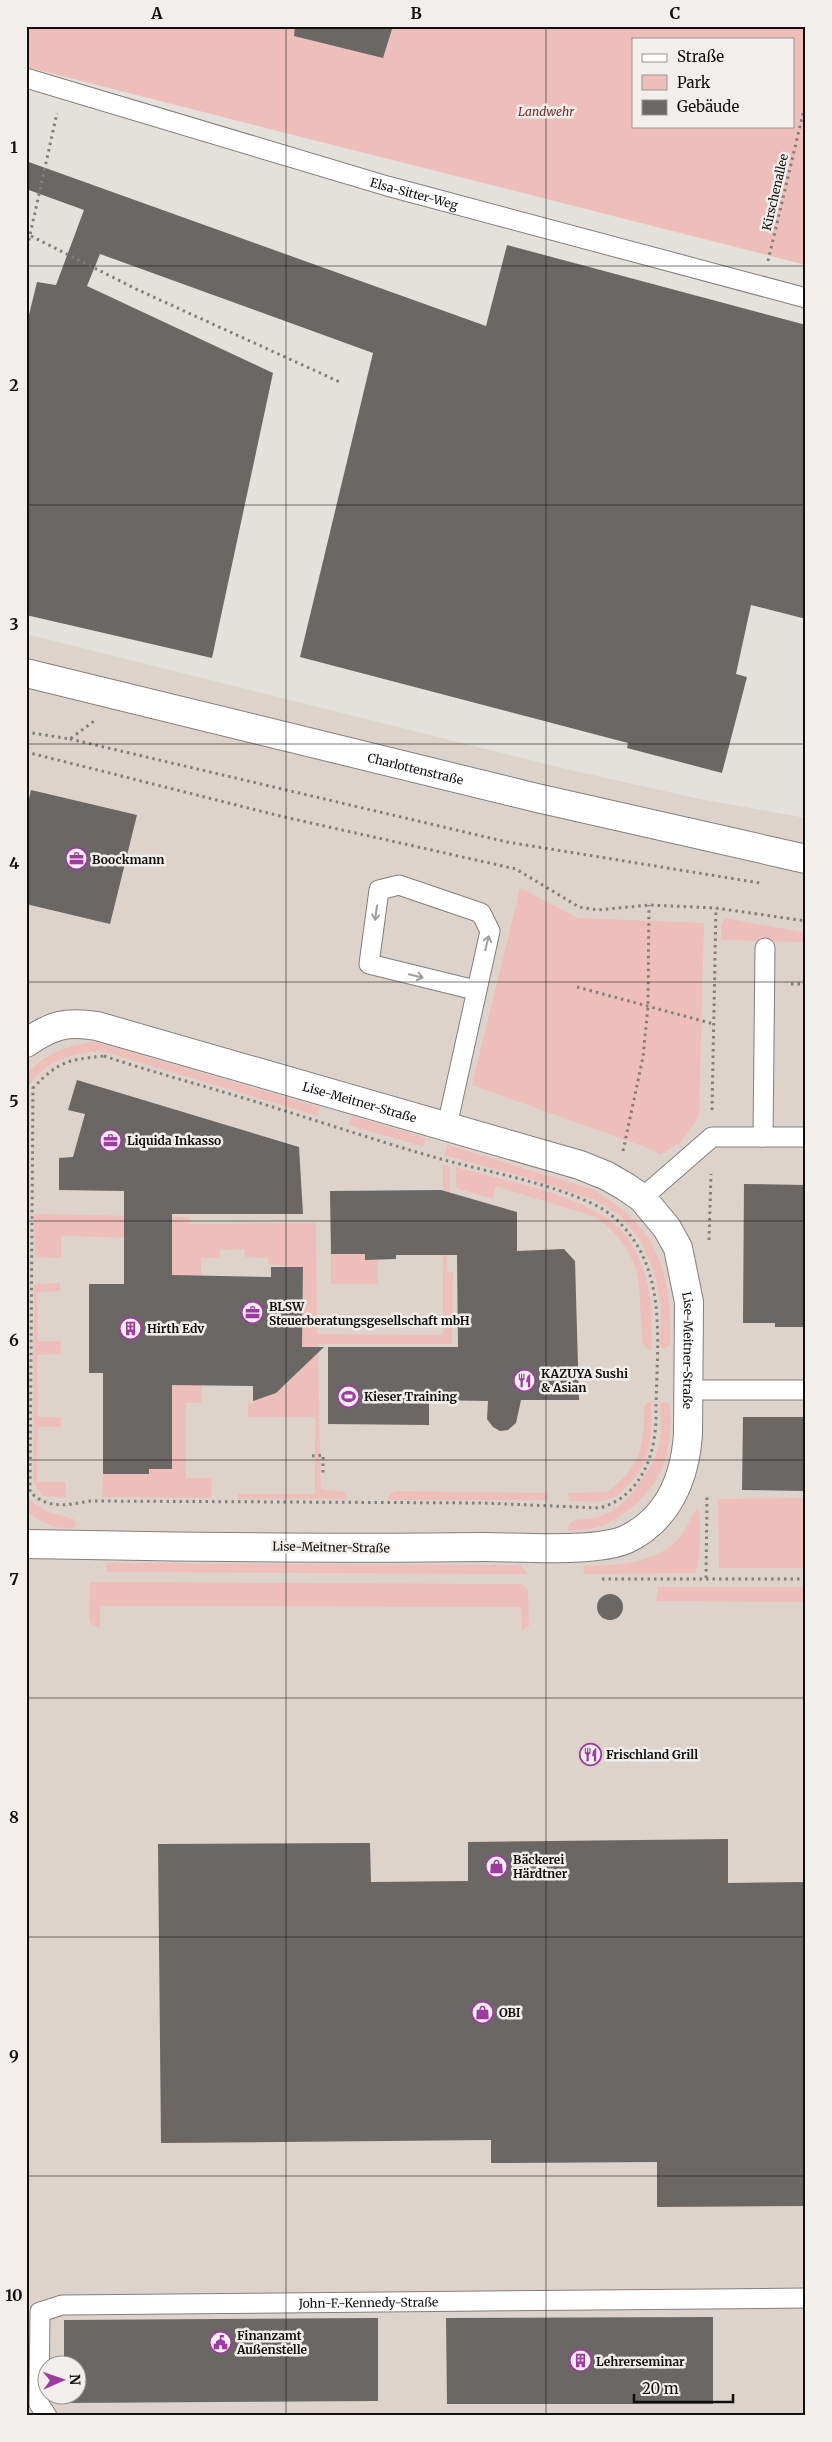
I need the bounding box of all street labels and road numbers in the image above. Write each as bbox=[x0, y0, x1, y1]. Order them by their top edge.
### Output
street label: Kirschenallee bbox=[759, 152, 791, 232]
street label: Elsa-Sitter-Weg bbox=[369, 174, 461, 212]
street label: Charlottenstraße bbox=[366, 749, 465, 787]
street label: Lise-Meitner-Straße bbox=[301, 1078, 418, 1125]
street label: Lise-Meitner-Straße bbox=[680, 1290, 697, 1409]
street label: Lise-Meitner-Straße bbox=[272, 1538, 390, 1556]
street label: John-F.-Kennedy-Straße bbox=[298, 2294, 438, 2310]

